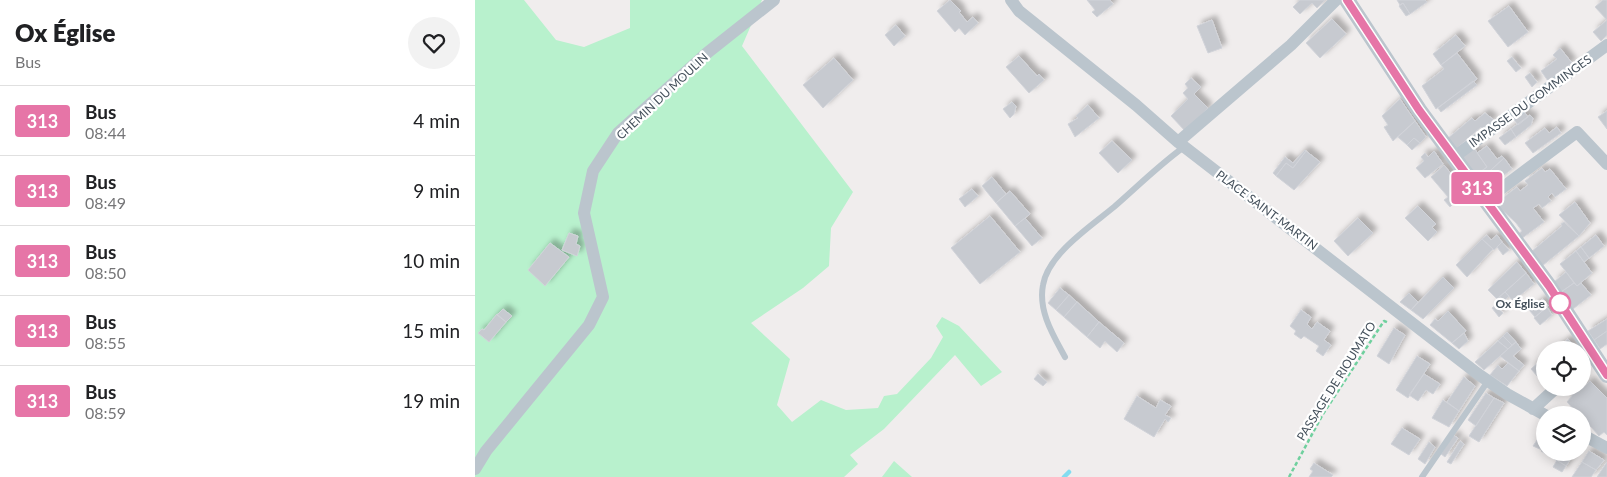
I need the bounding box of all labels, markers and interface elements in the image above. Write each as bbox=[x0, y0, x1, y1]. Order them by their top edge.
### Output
button: heart bbox=[408, 17, 460, 69]
text: Ox Église bbox=[15, 18, 115, 47]
street label: CHEMIN DU MOULIN bbox=[613, 50, 711, 142]
text: Bus bbox=[15, 52, 41, 71]
street label: IMPASSE DU COMMINGES bbox=[1466, 52, 1594, 150]
text: Bus bbox=[85, 100, 116, 123]
text: 4 min bbox=[413, 109, 460, 132]
text: 313 bbox=[27, 110, 58, 132]
text: 08:44 bbox=[85, 123, 126, 142]
street label: PLACE SAINT-MARTIN bbox=[1213, 167, 1321, 253]
text: Bus bbox=[85, 170, 116, 193]
line badge: 313 bbox=[1448, 172, 1506, 204]
text: 313 bbox=[1461, 177, 1493, 199]
text: 9 min bbox=[413, 179, 460, 202]
text: 313 bbox=[27, 180, 58, 202]
text: 08:49 bbox=[85, 193, 126, 212]
text: Bus bbox=[85, 240, 116, 263]
text: 10 min bbox=[402, 249, 460, 272]
text: 313 bbox=[27, 250, 58, 272]
text: 08:50 bbox=[85, 263, 126, 282]
marker: Ox Église bbox=[1549, 292, 1571, 314]
place label: Ox Église bbox=[1496, 296, 1546, 311]
text: Bus bbox=[85, 310, 116, 333]
street label: PASSAGE DE RIOUMATO bbox=[1293, 318, 1379, 443]
text: 15 min bbox=[402, 319, 460, 342]
text: 313 bbox=[27, 320, 58, 342]
text: 08:55 bbox=[85, 333, 126, 352]
map controls bbox=[1536, 341, 1591, 461]
button: locate bbox=[1536, 341, 1591, 396]
text: Bus bbox=[85, 380, 116, 403]
text: 19 min bbox=[402, 389, 460, 412]
text: 313 bbox=[27, 390, 58, 412]
text: 08:59 bbox=[85, 403, 126, 422]
button: layers bbox=[1536, 406, 1591, 461]

